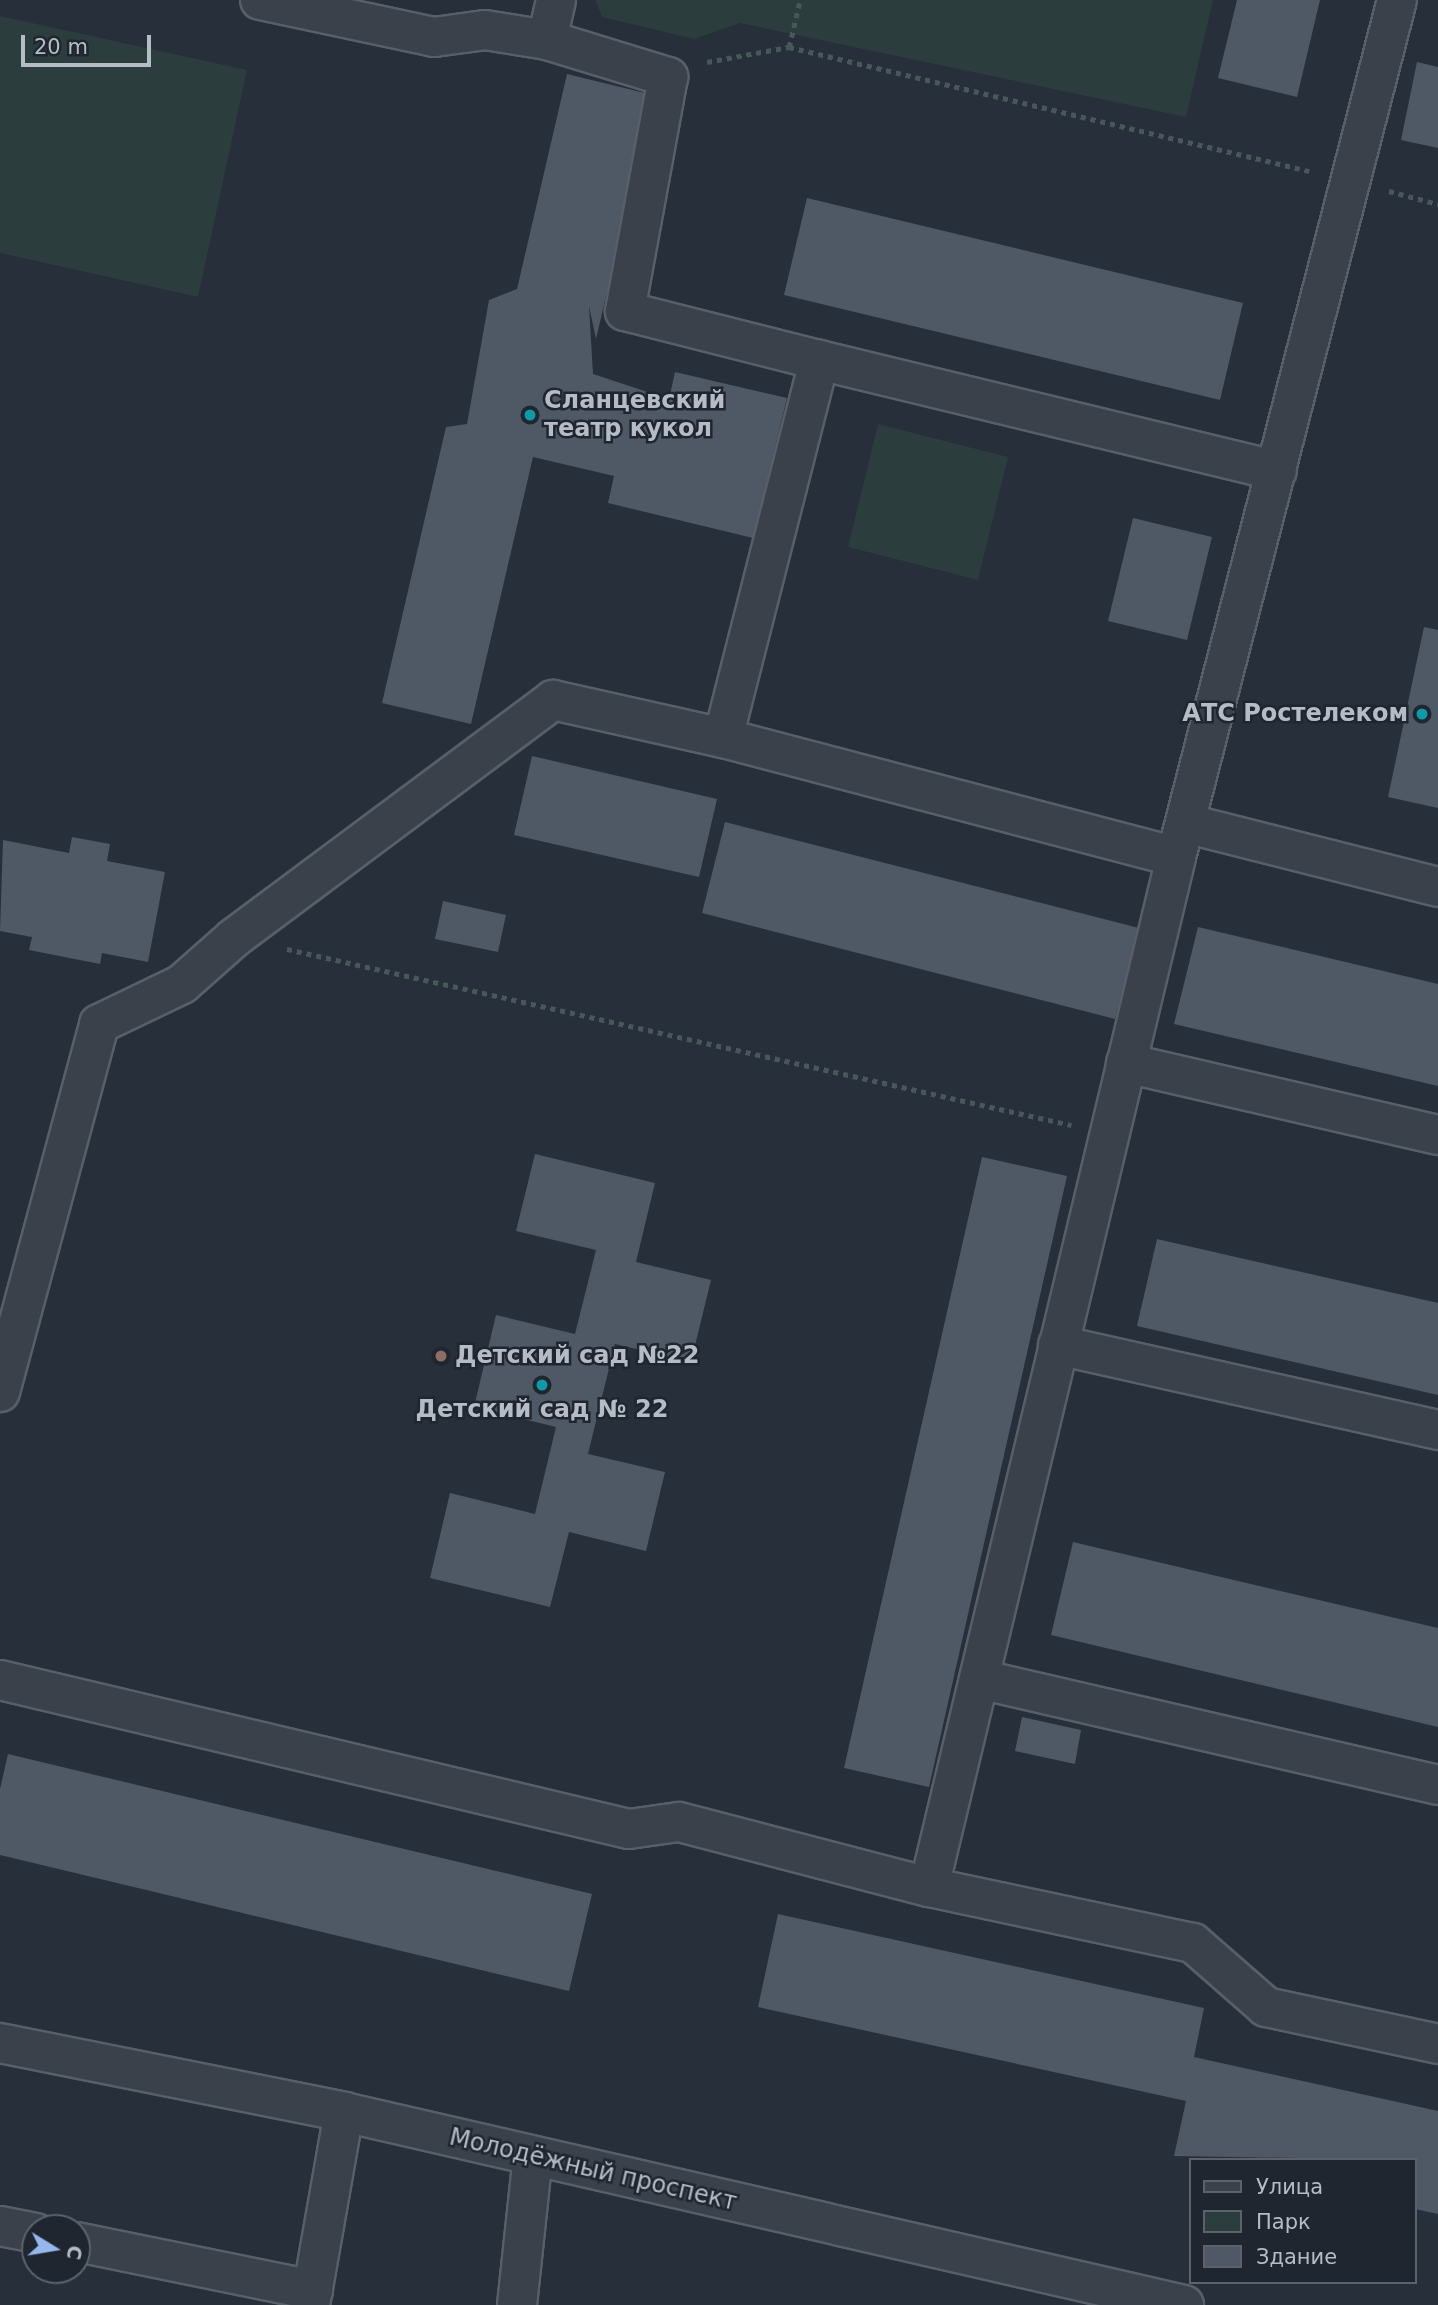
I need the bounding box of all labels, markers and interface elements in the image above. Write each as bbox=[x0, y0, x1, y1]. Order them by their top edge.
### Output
scale bar bbox=[24, 21, 154, 65]
text: 20 m bbox=[34, 35, 88, 59]
place label: Сланцевский театр кукол bbox=[544, 387, 725, 443]
marker: Сланцевский театр кукол bbox=[522, 407, 538, 423]
place label: АТС Ростелеком bbox=[1182, 700, 1408, 728]
marker: АТС Ростелеком bbox=[1414, 706, 1430, 722]
place label: Детский сад №22 bbox=[455, 1342, 699, 1370]
marker: Детский сад №22 bbox=[433, 1348, 449, 1364]
marker: Детский сад № 22 bbox=[534, 1377, 550, 1393]
place label: Детский сад № 22 bbox=[416, 1396, 668, 1424]
street label: Молодёжный проспект bbox=[447, 2123, 739, 2217]
legend bbox=[1190, 2158, 1417, 2284]
text: Улица bbox=[1256, 2175, 1323, 2199]
text: Парк bbox=[1256, 2210, 1311, 2234]
north arrow bbox=[21, 2214, 91, 2284]
text: С bbox=[63, 2244, 87, 2262]
text: Здание bbox=[1256, 2245, 1337, 2269]

